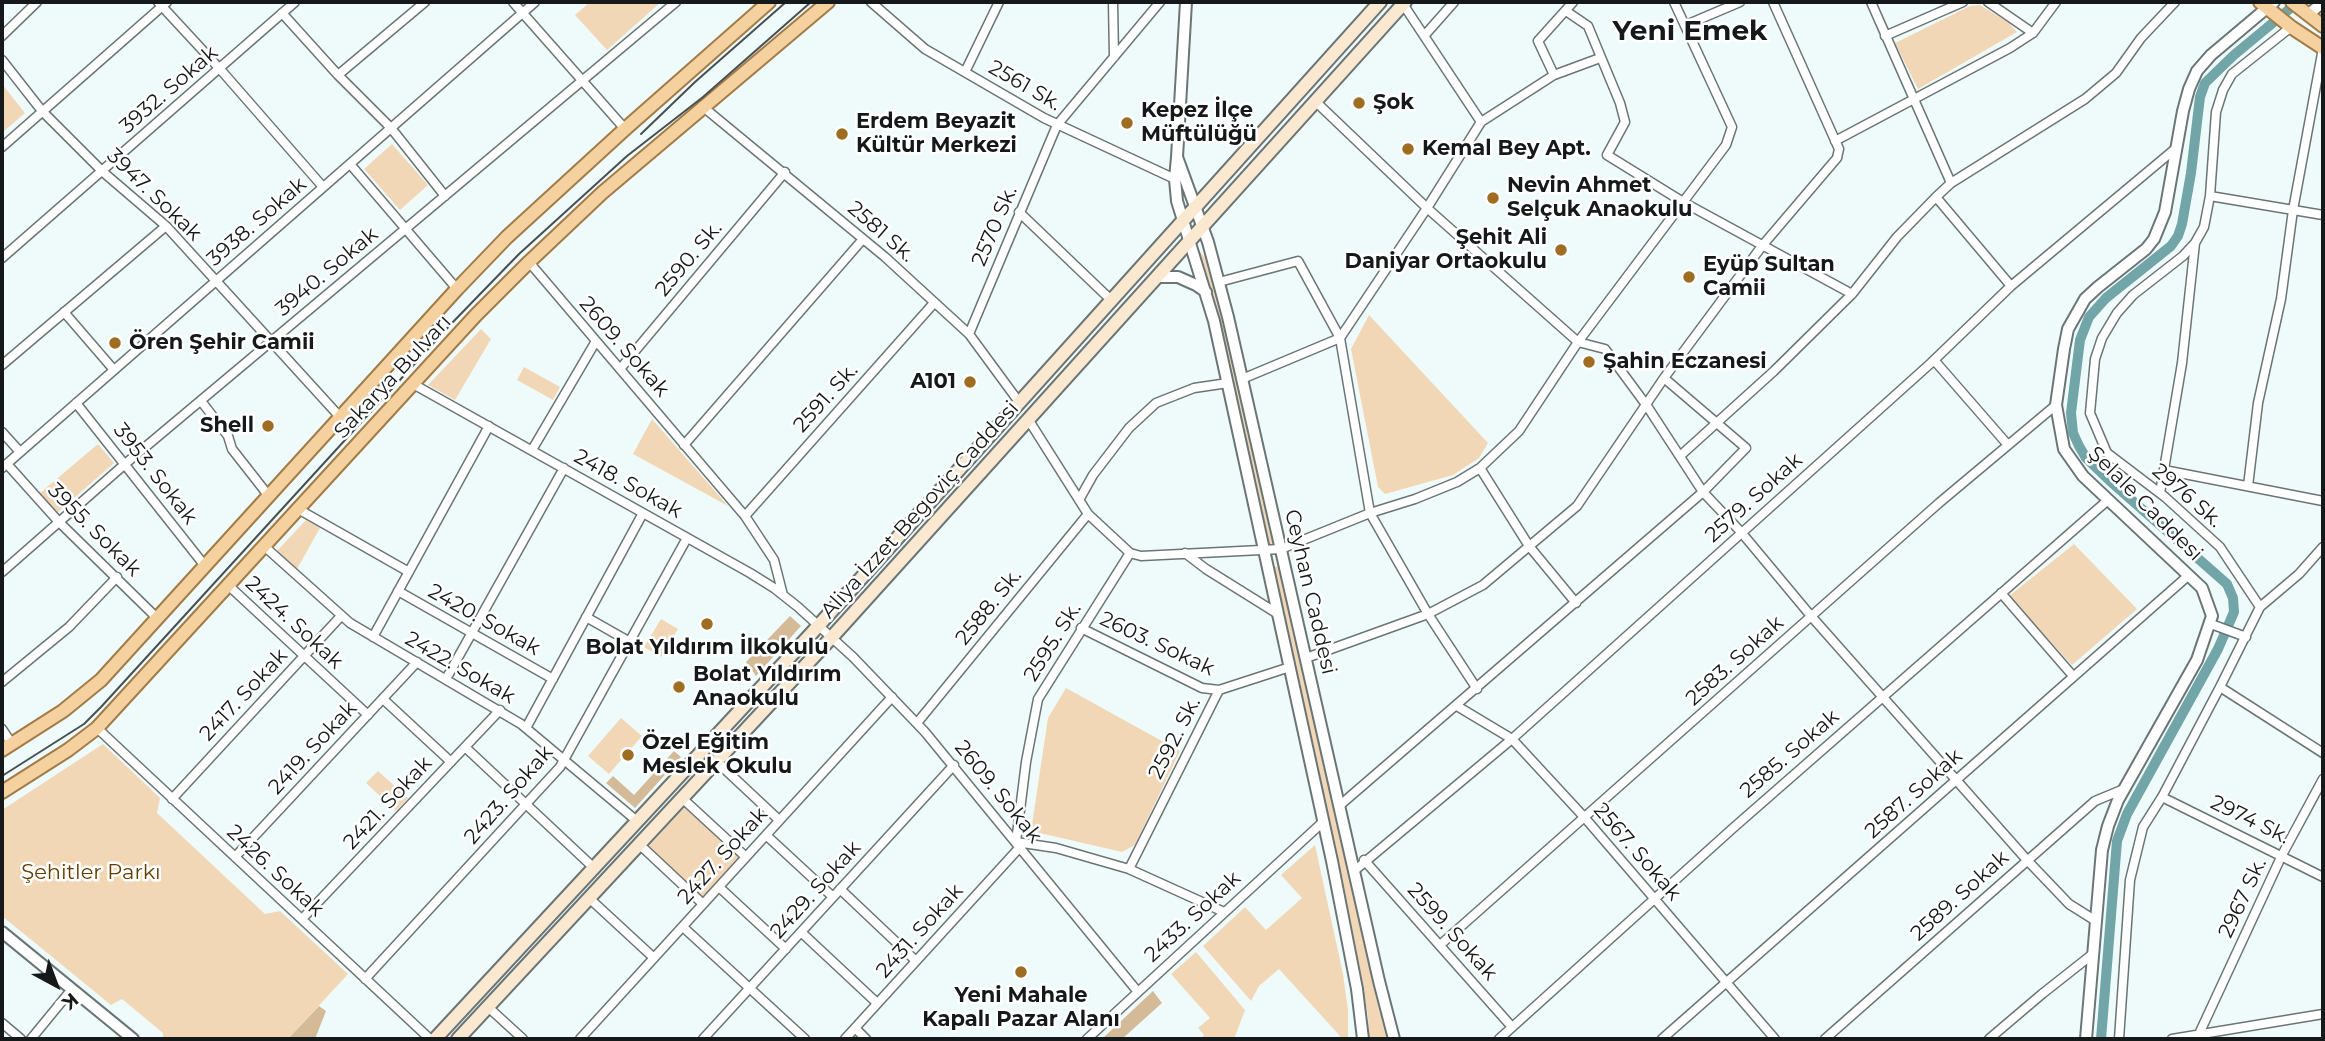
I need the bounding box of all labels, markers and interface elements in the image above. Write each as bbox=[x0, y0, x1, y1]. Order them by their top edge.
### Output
district label: Yeni Emek bbox=[1613, 15, 1767, 49]
street label: 3932. Sokak bbox=[115, 41, 223, 139]
street label: 2561 Sk. bbox=[984, 55, 1066, 117]
place label: Şok bbox=[1373, 90, 1414, 116]
marker: Şok bbox=[1351, 95, 1367, 111]
place label: Kepez İlçe Müftülüğü bbox=[1141, 98, 1257, 148]
place label: Erdem Beyazit Kültür Merkezi bbox=[856, 109, 1017, 159]
marker: Kepez İlçe Müftülüğü bbox=[1119, 115, 1135, 131]
marker: Erdem Beyazit Kültür Merkezi bbox=[834, 126, 850, 142]
place label: Kemal Bey Apt. bbox=[1422, 136, 1591, 162]
marker: Kemal Bey Apt. bbox=[1400, 141, 1416, 157]
street label: 3947. Sokak bbox=[101, 144, 207, 246]
street label: 3938. Sokak bbox=[202, 172, 312, 272]
place label: Nevin Ahmet Selçuk Anaokulu bbox=[1507, 173, 1693, 223]
street label: 2570 Sk. bbox=[967, 182, 1023, 270]
marker: Nevin Ahmet Selçuk Anaokulu bbox=[1485, 190, 1501, 206]
street label: 2581 Sk. bbox=[842, 196, 920, 268]
street label: 2590. Sk. bbox=[650, 216, 728, 302]
street label: 3940. Sokak bbox=[271, 222, 383, 322]
place label: Şehit Ali Daniyar Ortaokulu bbox=[1345, 225, 1547, 275]
marker: Şehit Ali Daniyar Ortaokulu bbox=[1553, 242, 1569, 258]
place label: Eyüp Sultan Camii bbox=[1703, 252, 1835, 302]
marker: Eyüp Sultan Camii bbox=[1681, 269, 1697, 285]
street label: 2609. Sokak bbox=[574, 292, 674, 402]
street label: Sakarya Bulvarı bbox=[329, 310, 457, 444]
place label: Ören Şehir Camii bbox=[129, 330, 315, 356]
marker: Ören Şehir Camii bbox=[107, 335, 123, 351]
place label: Şahin Eczanesi bbox=[1603, 349, 1767, 375]
marker: Şahin Eczanesi bbox=[1581, 354, 1597, 370]
street label: 2591. Sk. bbox=[788, 358, 864, 438]
place label: A101 bbox=[910, 369, 956, 395]
marker: A101 bbox=[962, 374, 978, 390]
street label: Aliya İzzet Begoviç Caddesi bbox=[816, 396, 1024, 624]
place label: Shell bbox=[200, 413, 254, 439]
street label: 3953. Sokak bbox=[108, 418, 202, 530]
marker: Shell bbox=[260, 418, 276, 434]
street label: Şelale Caddesi bbox=[2082, 441, 2208, 567]
street label: 2418. Sokak bbox=[570, 444, 686, 524]
street label: 2579. Sokak bbox=[1700, 448, 1808, 548]
street label: 2976 Sk. bbox=[2147, 459, 2227, 533]
street label: 3955. Sokak bbox=[42, 478, 146, 582]
street label: Ceyhan Caddesi bbox=[1279, 507, 1341, 677]
street label: 2588. Sk. bbox=[951, 564, 1027, 650]
street label: 2424. Sokak bbox=[240, 571, 348, 675]
street label: 2420. Sokak bbox=[424, 579, 544, 661]
street label: 2595. Sk. bbox=[1019, 598, 1087, 686]
street label: 2603. Sokak bbox=[1096, 606, 1218, 682]
street label: 2583. Sokak bbox=[1681, 611, 1789, 711]
marker: Bolat Yıldırım İlkokulu bbox=[699, 616, 715, 632]
street label: 2422. Sokak bbox=[401, 626, 519, 710]
place label: Bolat Yıldırım İlkokulu bbox=[585, 635, 829, 661]
street label: 2417. Sokak bbox=[195, 644, 293, 746]
place label: Bolat Yıldırım Anaokulu bbox=[693, 662, 841, 712]
marker: Bolat Yıldırım Anaokulu bbox=[671, 679, 687, 695]
street label: 2592. Sk. bbox=[1144, 693, 1206, 783]
street label: 2419. Sokak bbox=[263, 696, 363, 800]
street label: 2585. Sokak bbox=[1736, 704, 1844, 804]
place label: Özel Eğitim Meslek Okulu bbox=[642, 730, 792, 780]
street label: 2609. Sokak bbox=[949, 736, 1047, 848]
street label: 2423. Sokak bbox=[459, 741, 559, 849]
street label: 2587. Sokak bbox=[1860, 744, 1968, 844]
marker: Özel Eğitim Meslek Okulu bbox=[620, 747, 636, 763]
street label: 2421. Sokak bbox=[339, 751, 437, 855]
street label: 2974 Sk. bbox=[2206, 790, 2294, 850]
street label: 2567. Sokak bbox=[1588, 798, 1686, 906]
street label: 2427. Sokak bbox=[673, 802, 773, 910]
street label: 2426. Sokak bbox=[221, 820, 329, 922]
street label: 2429. Sokak bbox=[765, 836, 867, 944]
street label: 2589. Sokak bbox=[1906, 845, 2014, 947]
street label: 2967 Sk. bbox=[2214, 854, 2272, 942]
park label: Şehitler Parkı bbox=[21, 860, 161, 886]
street label: 2433. Sokak bbox=[1140, 866, 1246, 968]
street label: 2599. Sokak bbox=[1402, 878, 1502, 986]
street label: 2431. Sokak bbox=[871, 879, 969, 983]
north arrow bbox=[21, 950, 91, 1020]
marker: Yeni Mahale Kapalı Pazar Alanı bbox=[1013, 964, 1029, 980]
place label: Yeni Mahale Kapalı Pazar Alanı bbox=[922, 983, 1120, 1033]
text: K bbox=[57, 988, 83, 1015]

